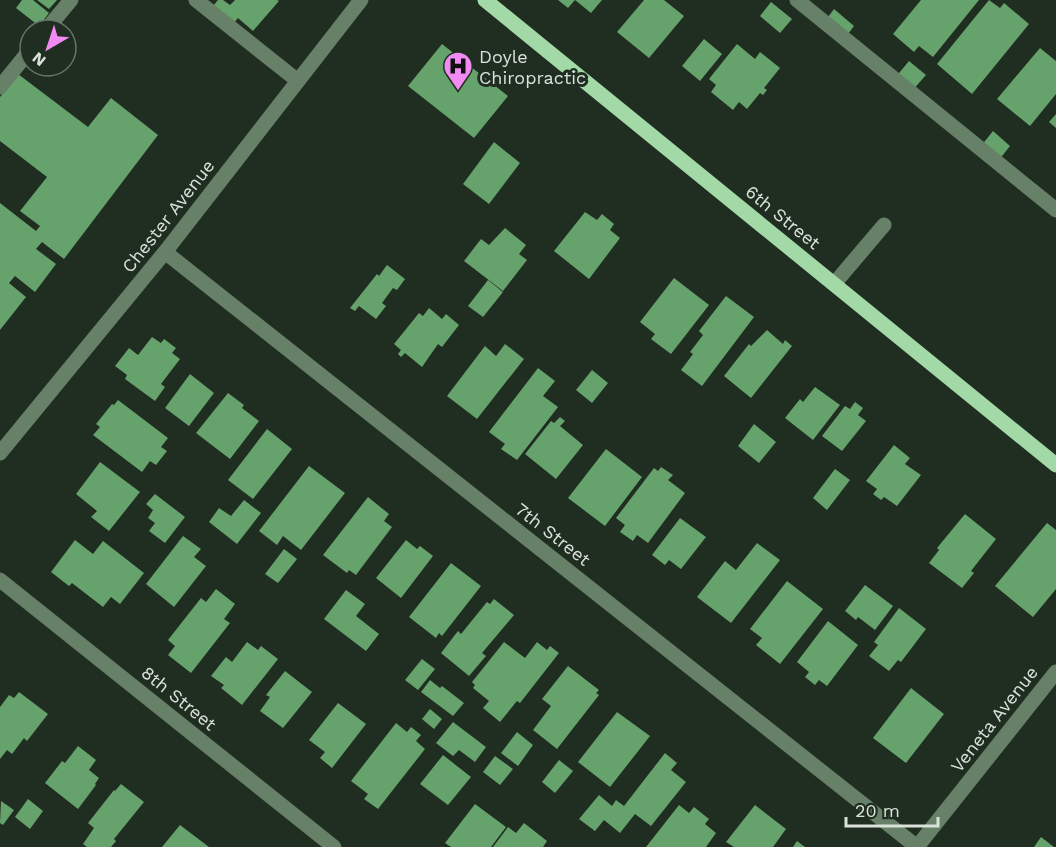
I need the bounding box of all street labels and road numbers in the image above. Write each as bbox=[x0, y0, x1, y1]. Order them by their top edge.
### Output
street label: Chester Avenue bbox=[117, 155, 219, 277]
street label: 6th Street bbox=[741, 181, 825, 254]
street label: 7th Street bbox=[511, 498, 595, 570]
street label: 8th Street bbox=[137, 661, 221, 735]
street label: Veneta Avenue bbox=[946, 662, 1042, 776]

